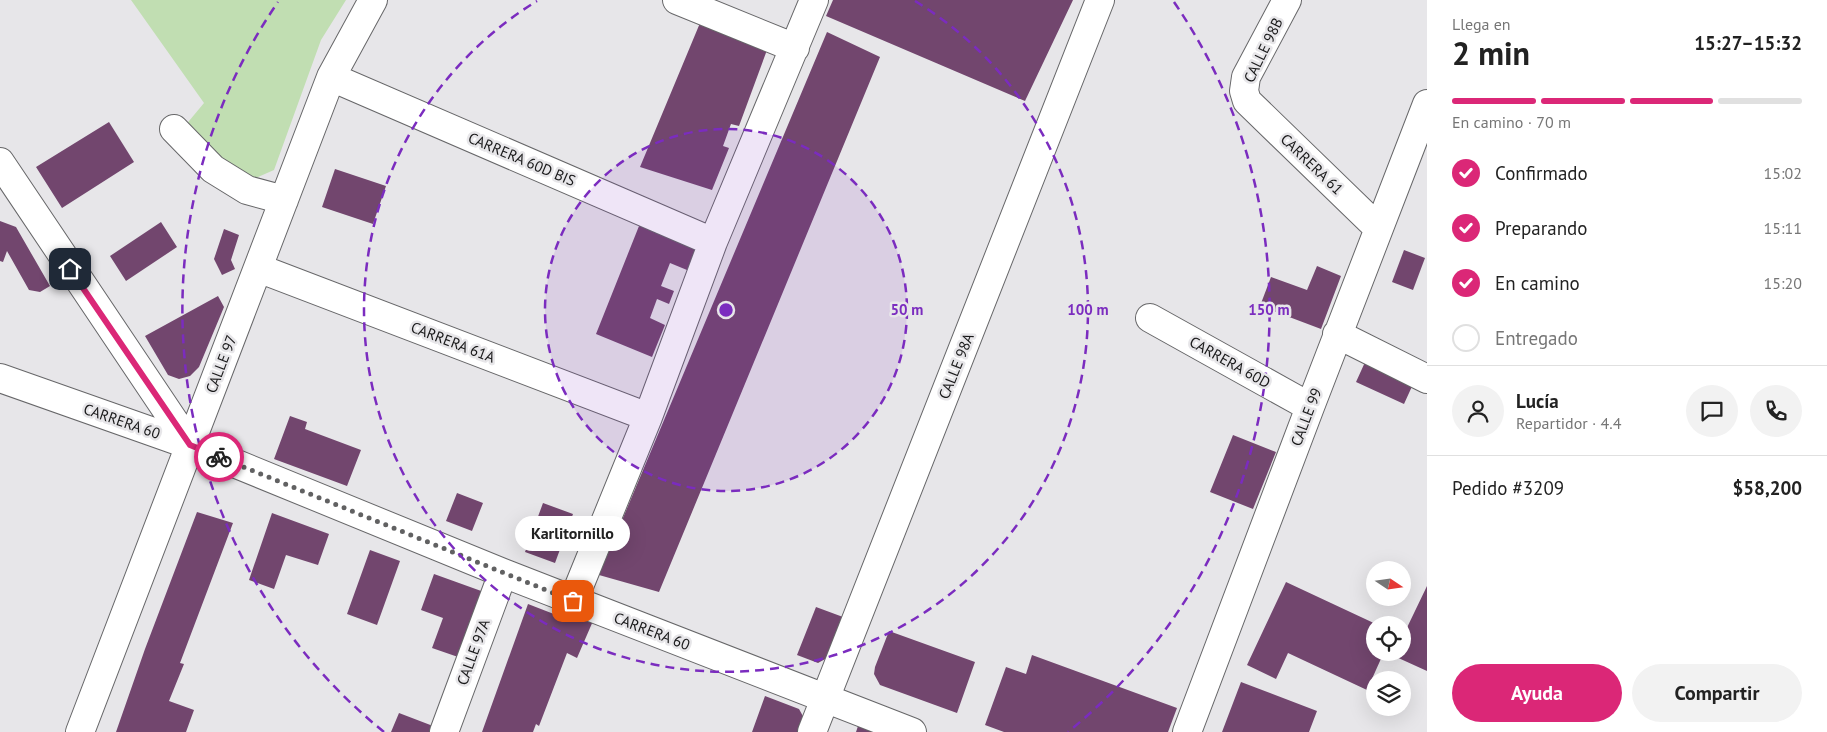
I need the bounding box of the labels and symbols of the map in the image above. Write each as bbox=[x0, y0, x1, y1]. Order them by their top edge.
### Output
street label: CALLE 98B bbox=[1239, 15, 1287, 85]
street label: CARRERA 60D BIS bbox=[465, 128, 579, 190]
street label: CARRERA 61 bbox=[1277, 129, 1347, 199]
pin bbox=[49, 248, 91, 290]
text: 50 m bbox=[891, 300, 923, 319]
text: 100 m bbox=[1067, 300, 1109, 319]
text: 150 m bbox=[1248, 300, 1290, 319]
centre of rings bbox=[717, 301, 735, 319]
street label: CARRERA 61A bbox=[408, 317, 498, 367]
street label: CALLE 98A bbox=[934, 330, 978, 402]
street label: CALLE 97 bbox=[201, 332, 241, 396]
street label: CARRERA 60D bbox=[1186, 332, 1274, 392]
street label: CALLE 99 bbox=[1286, 385, 1326, 449]
street label: CARRERA 60 bbox=[81, 399, 163, 443]
courier bbox=[194, 432, 244, 482]
callout: Karlitornillo bbox=[516, 516, 630, 551]
north arrow bbox=[1366, 561, 1411, 606]
pin bbox=[552, 580, 594, 622]
street label: CARRERA 60 bbox=[611, 608, 693, 654]
street label: CALLE 97A bbox=[452, 616, 494, 688]

